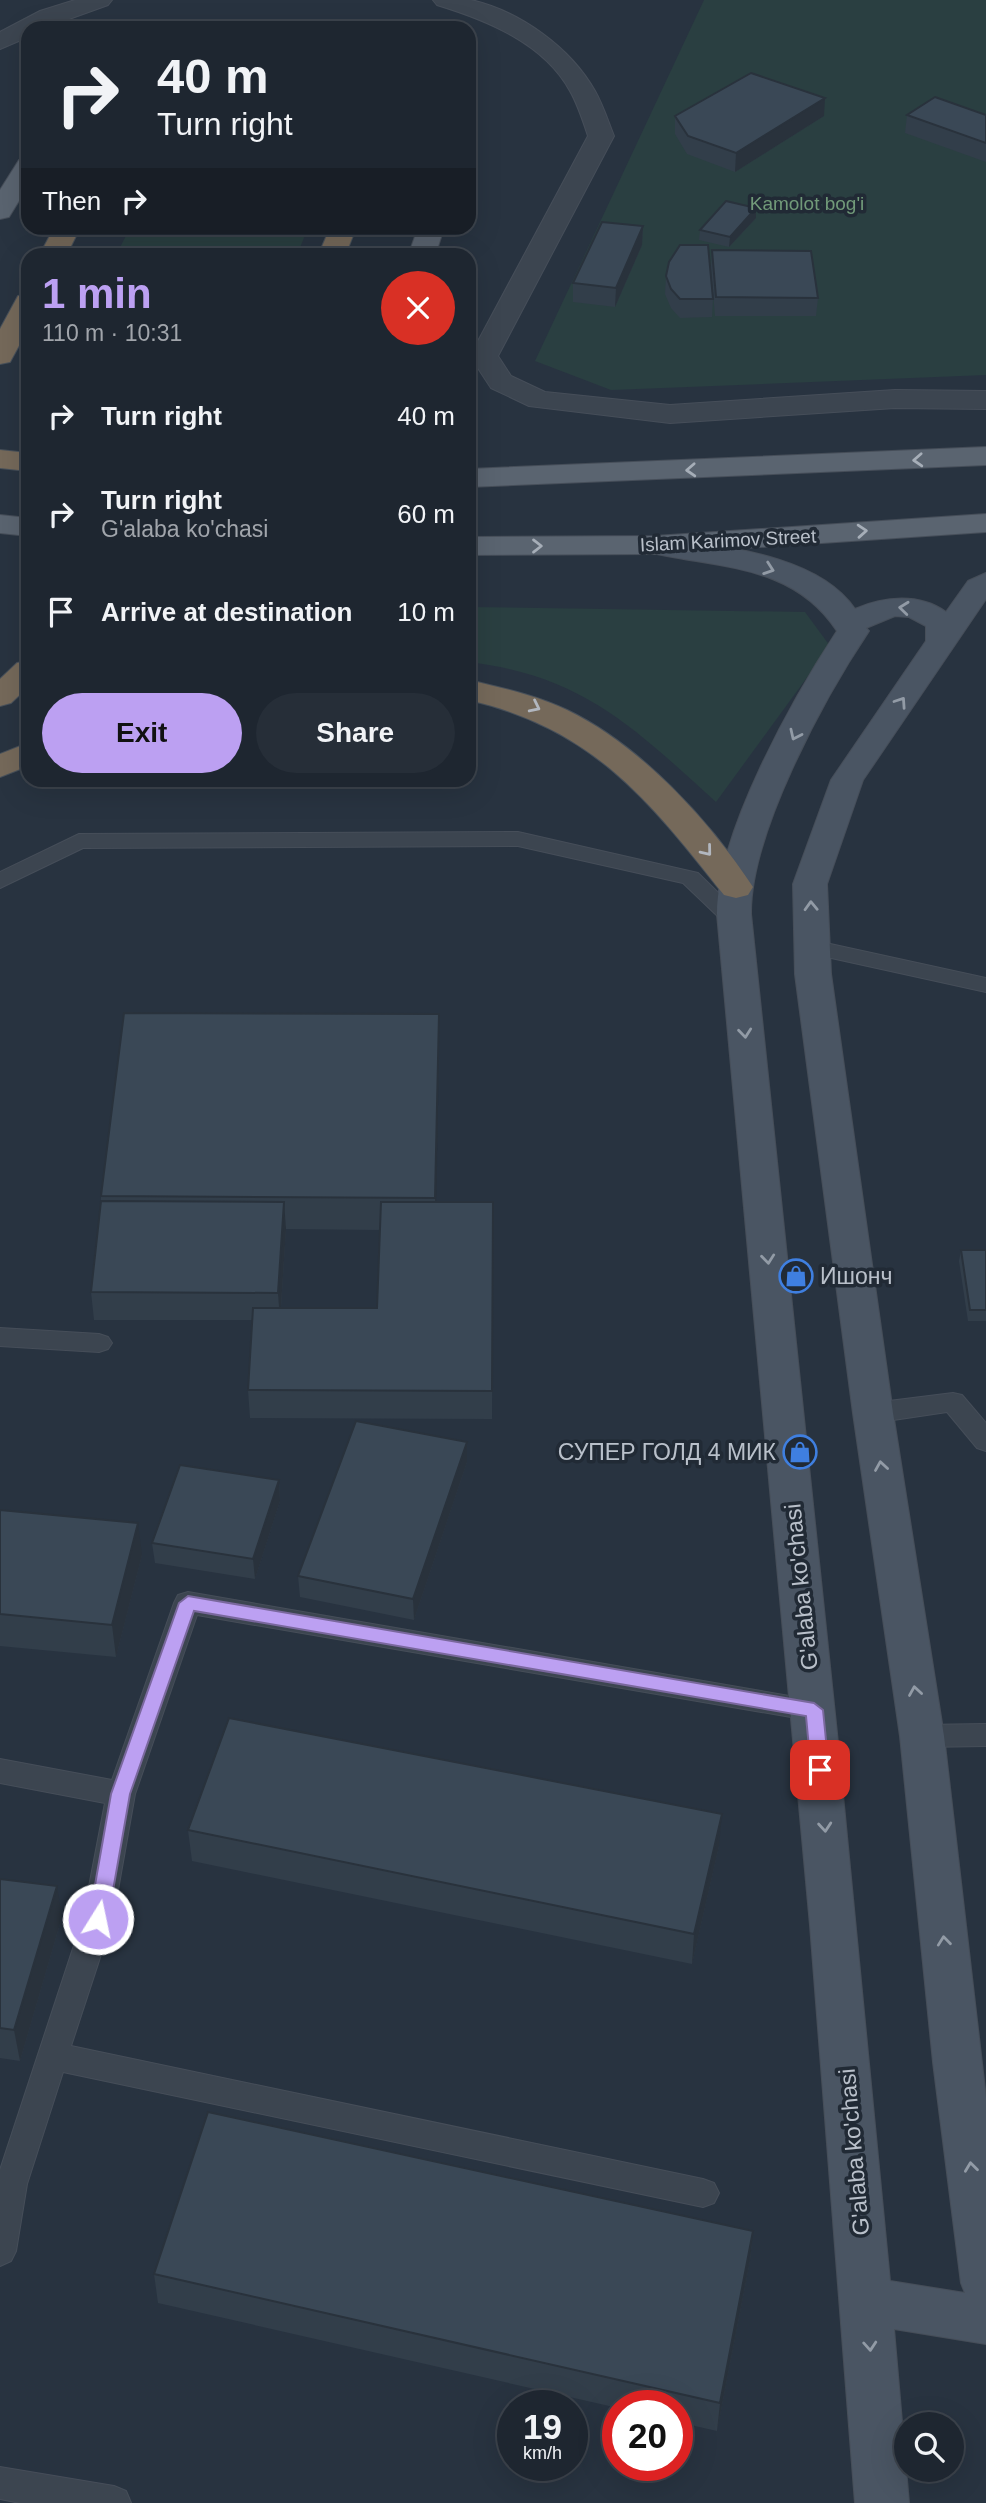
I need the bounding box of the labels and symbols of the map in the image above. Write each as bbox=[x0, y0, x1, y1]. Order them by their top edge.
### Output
park label: Kamolot bog'i bbox=[750, 193, 864, 214]
one-way arrow bbox=[912, 453, 923, 468]
one-way arrow bbox=[685, 463, 696, 478]
one-way arrow bbox=[857, 524, 868, 539]
street label: Islam Karimov Street bbox=[639, 525, 817, 556]
one-way arrow bbox=[532, 538, 543, 554]
one-way arrow bbox=[763, 561, 775, 575]
one-way arrow bbox=[898, 600, 910, 615]
one-way arrow bbox=[893, 696, 906, 709]
one-way arrow bbox=[528, 699, 540, 713]
one-way arrow bbox=[789, 728, 803, 740]
one-way arrow bbox=[699, 842, 711, 855]
one-way arrow bbox=[803, 900, 819, 911]
one-way arrow bbox=[737, 1027, 752, 1038]
one-way arrow bbox=[760, 1254, 775, 1265]
shop icon: Ишонч bbox=[777, 1257, 815, 1295]
place label: Ишонч bbox=[820, 1263, 892, 1289]
shop icon: СУПЕР ГОЛД 4 МИК bbox=[781, 1433, 819, 1471]
place label: СУПЕР ГОЛД 4 МИК bbox=[558, 1439, 777, 1465]
one-way arrow bbox=[874, 1460, 889, 1472]
street label: G'alaba ko'chasi bbox=[779, 1502, 823, 1672]
one-way arrow bbox=[908, 1685, 923, 1696]
pin bbox=[790, 1740, 850, 1800]
one-way arrow bbox=[817, 1821, 832, 1832]
position arrow bbox=[61, 1882, 135, 1956]
one-way arrow bbox=[937, 1935, 952, 1946]
street label: G'alaba ko'chasi bbox=[834, 2068, 874, 2236]
one-way arrow bbox=[963, 2161, 978, 2173]
one-way arrow bbox=[862, 2341, 877, 2352]
speed limit sign: 20 bbox=[602, 2390, 693, 2481]

